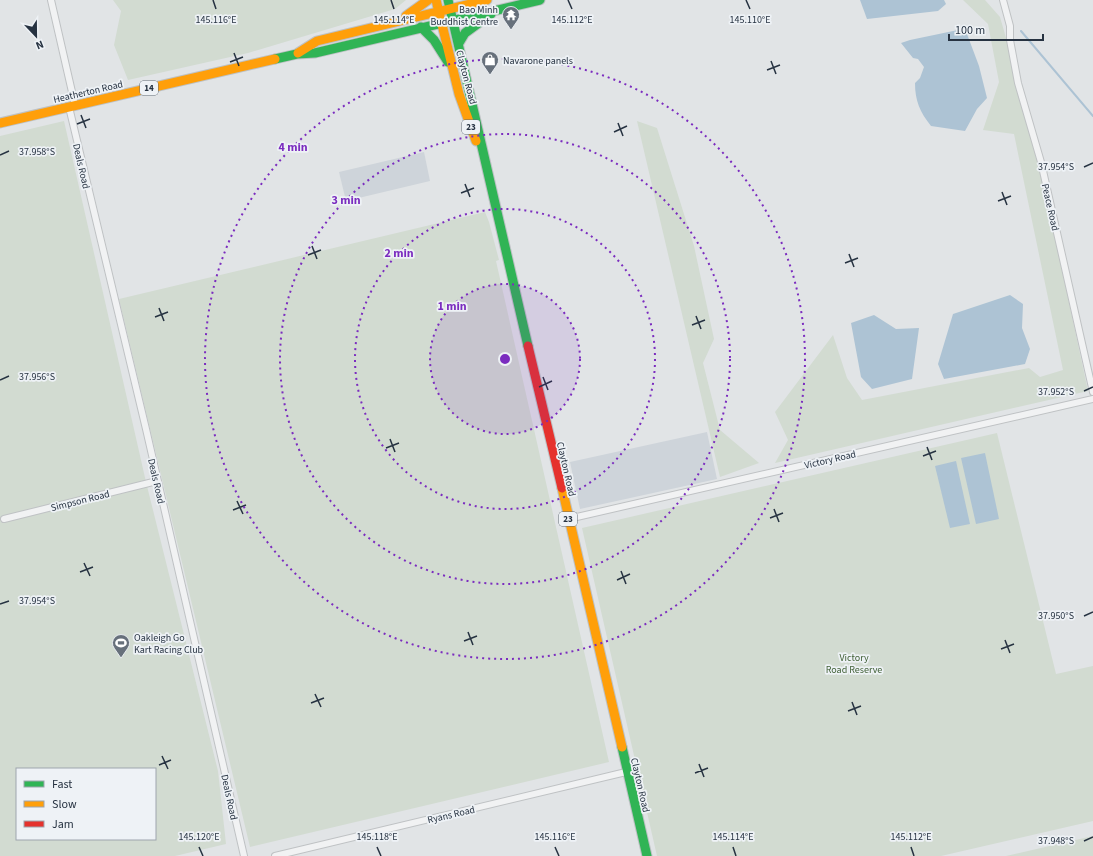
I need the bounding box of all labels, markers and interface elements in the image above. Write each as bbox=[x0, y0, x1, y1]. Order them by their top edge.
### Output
place label: Bao Minh Buddhist Centre bbox=[430, 3, 498, 29]
temple icon: Bao Minh Buddhist Centre bbox=[501, 5, 521, 30]
text: 145.116°E bbox=[196, 13, 236, 27]
text: 145.114°E bbox=[374, 13, 414, 27]
text: 145.112°E bbox=[552, 13, 592, 27]
text: 145.110°E bbox=[730, 13, 770, 27]
north arrow bbox=[16, 16, 56, 56]
scale bar bbox=[949, 16, 1043, 42]
text: 100 m bbox=[955, 22, 985, 39]
text: N bbox=[33, 36, 46, 53]
street label: Clayton Road bbox=[452, 49, 480, 106]
shop icon: Navarone panels bbox=[480, 50, 500, 75]
place label: Navarone panels bbox=[503, 54, 573, 68]
street label: Heatherton Road bbox=[52, 77, 124, 107]
road number: 14 bbox=[140, 81, 158, 95]
road number: 23 bbox=[462, 120, 480, 134]
text: 4 min bbox=[278, 139, 308, 156]
street label: Deals Road bbox=[69, 142, 93, 190]
text: 37.958°S bbox=[19, 145, 55, 159]
text: 37.954°S bbox=[1038, 160, 1074, 174]
street label: Peace Road bbox=[1038, 182, 1062, 232]
text: 3 min bbox=[331, 192, 361, 209]
text: 2 min bbox=[384, 245, 414, 262]
text: 1 min bbox=[437, 298, 467, 315]
centre of rings bbox=[498, 352, 512, 366]
text: 37.956°S bbox=[19, 370, 55, 384]
text: 37.952°S bbox=[1038, 385, 1074, 399]
street label: Clayton Road bbox=[553, 441, 579, 498]
street label: Victory Road bbox=[803, 447, 857, 473]
street label: Deals Road bbox=[144, 457, 168, 505]
street label: Simpson Road bbox=[49, 487, 111, 515]
road number: 23 bbox=[559, 512, 577, 526]
text: 37.954°S bbox=[19, 594, 55, 608]
text: 37.950°S bbox=[1038, 609, 1074, 623]
place label: Oakleigh Go Kart Racing Club bbox=[134, 631, 204, 657]
sports icon: Oakleigh Go Kart Racing Club bbox=[111, 633, 131, 658]
park label: Victory Road Reserve bbox=[826, 651, 882, 677]
street label: Clayton Road bbox=[627, 757, 653, 814]
legend bbox=[16, 768, 156, 840]
street label: Deals Road bbox=[217, 773, 241, 821]
text: Fast bbox=[52, 776, 72, 793]
text: Slow bbox=[52, 796, 77, 813]
street label: Ryans Road bbox=[426, 803, 476, 827]
text: Jam bbox=[52, 816, 74, 833]
text: 145.120°E bbox=[179, 830, 219, 844]
text: 145.118°E bbox=[357, 830, 397, 844]
text: 145.116°E bbox=[535, 830, 575, 844]
text: 145.114°E bbox=[713, 830, 753, 844]
text: 145.112°E bbox=[891, 830, 931, 844]
text: 37.948°S bbox=[1038, 834, 1074, 848]

